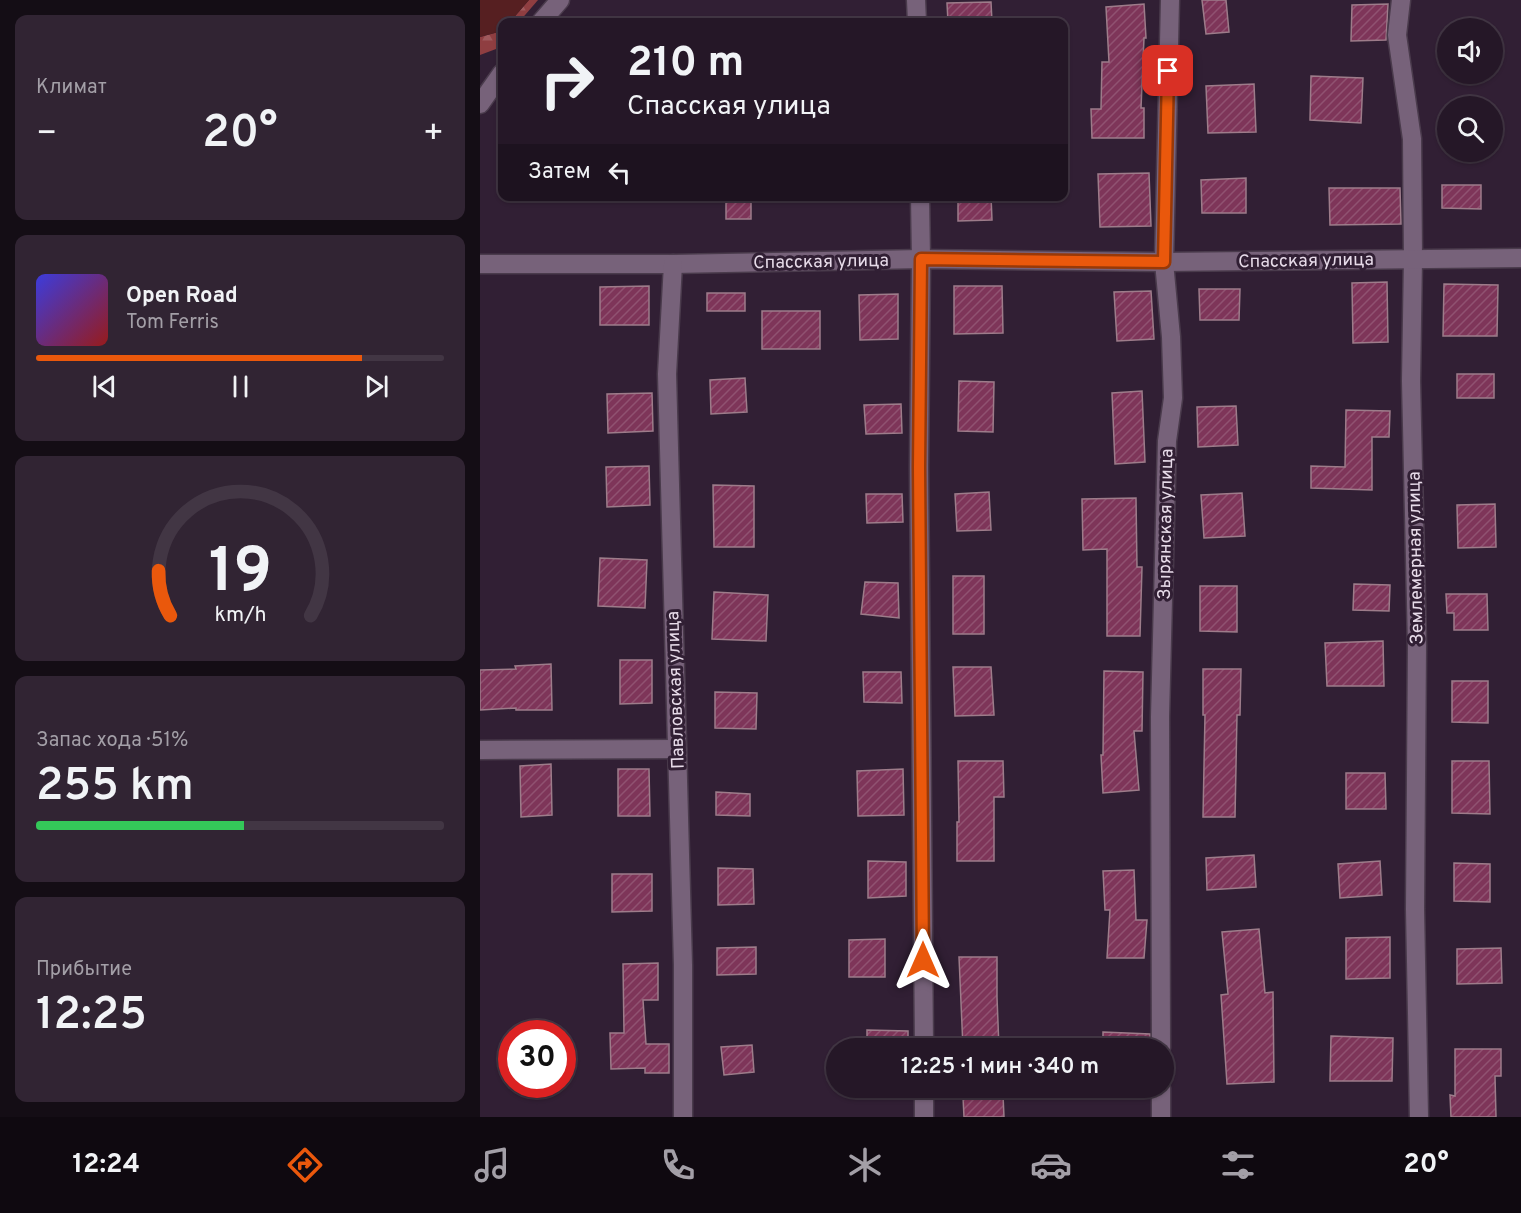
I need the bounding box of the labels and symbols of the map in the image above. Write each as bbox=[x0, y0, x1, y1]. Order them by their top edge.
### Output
pin bbox=[1142, 45, 1193, 96]
street label: Спасская улица bbox=[1238, 249, 1374, 274]
street label: Спасская улица bbox=[753, 250, 889, 275]
street label: Зырянская улица bbox=[1154, 448, 1179, 600]
street label: Землемерная улица bbox=[1403, 471, 1430, 645]
street label: Павловская улица bbox=[662, 611, 691, 769]
position arrow bbox=[891, 928, 955, 992]
speed limit sign: 30 bbox=[498, 1020, 576, 1098]

